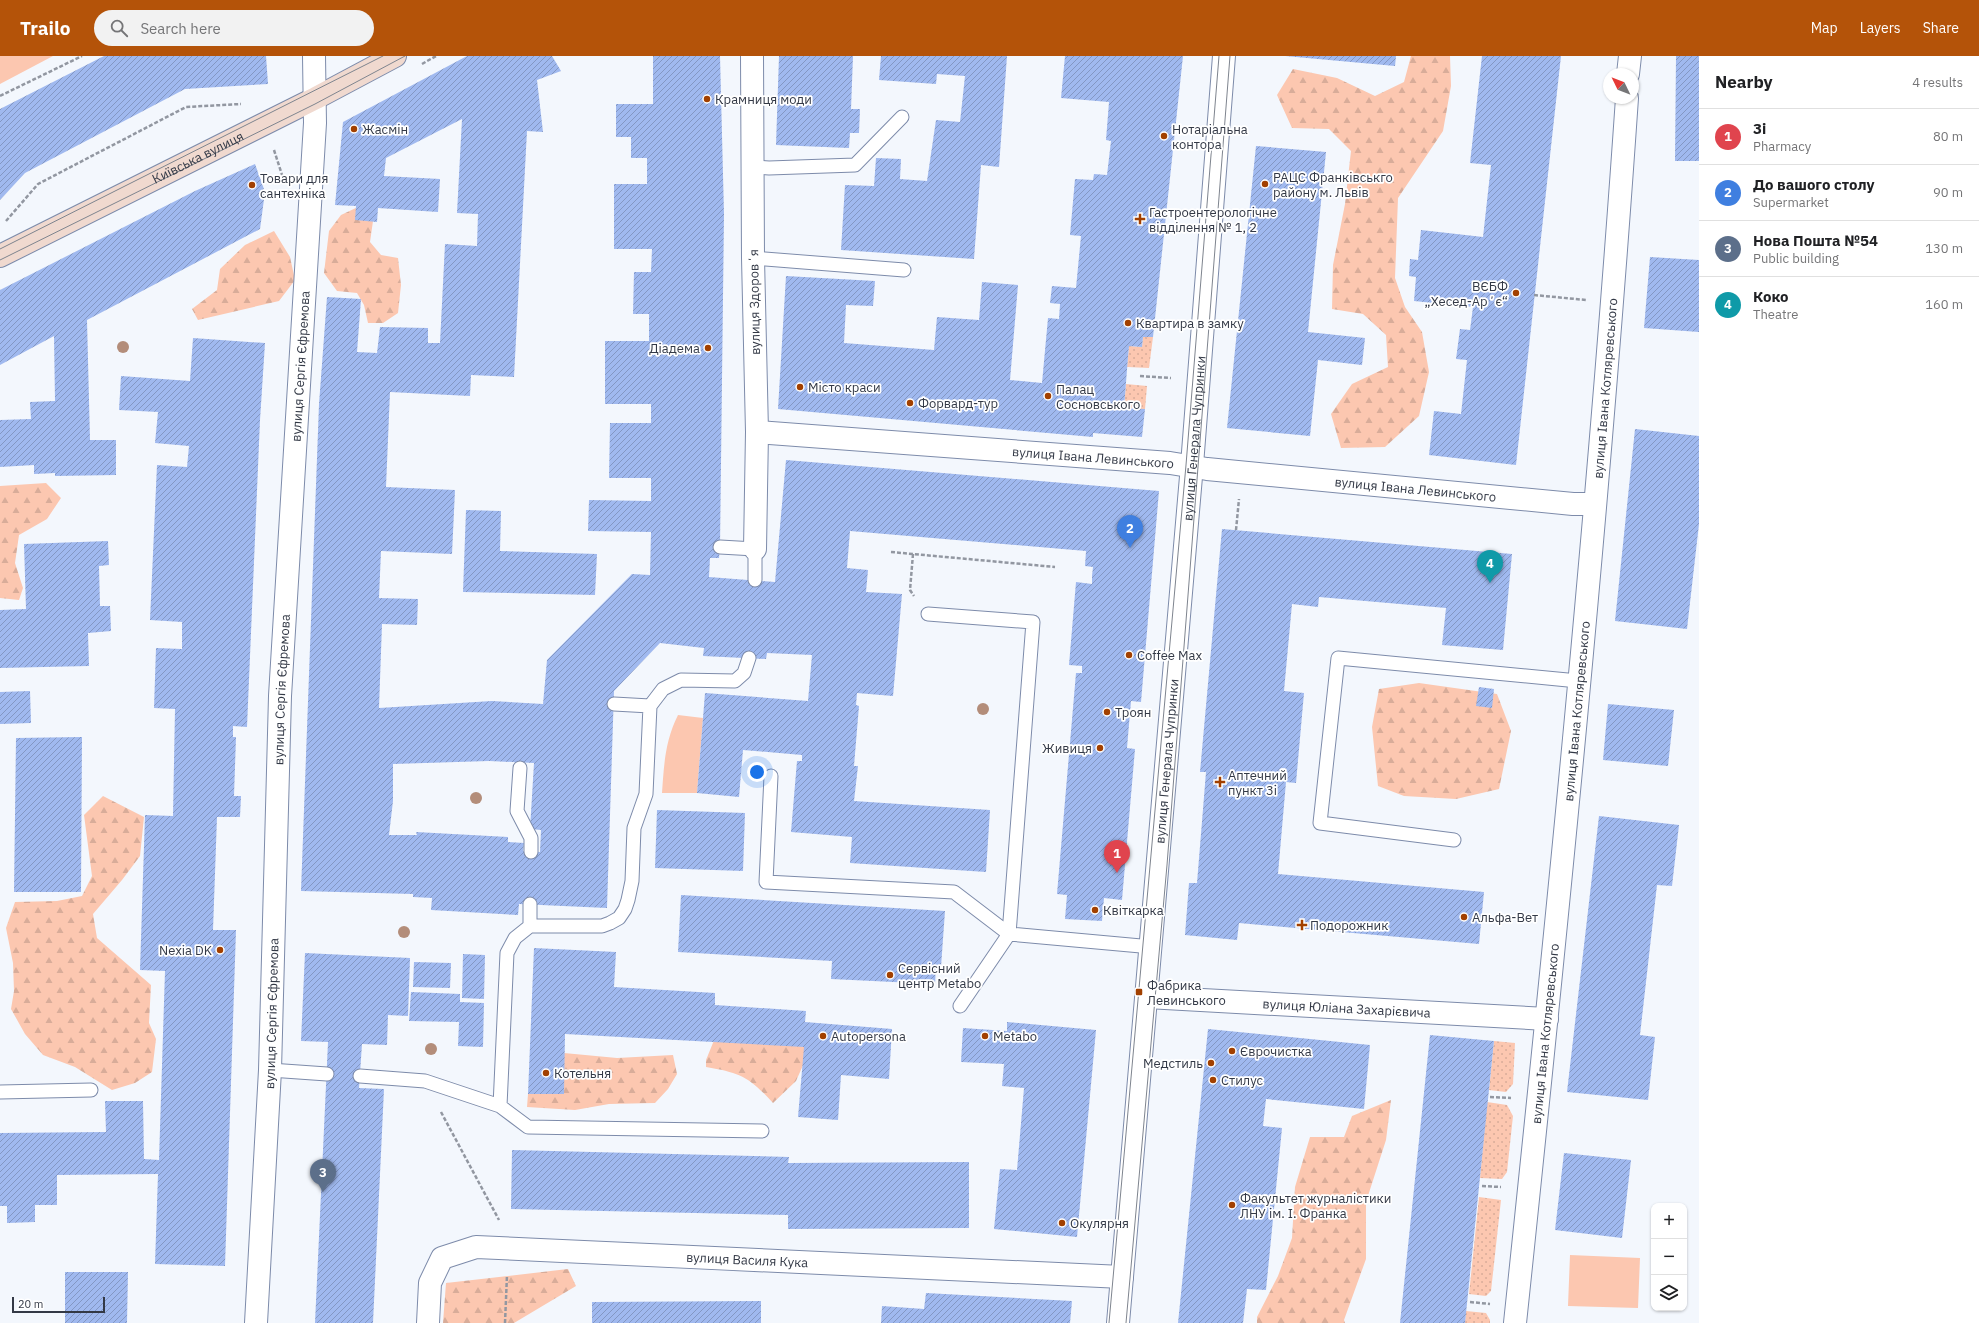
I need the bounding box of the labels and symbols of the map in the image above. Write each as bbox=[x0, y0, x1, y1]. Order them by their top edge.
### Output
north arrow bbox=[1603, 68, 1639, 104]
place label: Крамниця моди bbox=[715, 91, 812, 108]
marker: Крамниця моди bbox=[702, 94, 712, 104]
place label: Жасмін bbox=[362, 121, 408, 138]
place label: Нотаріальна контора bbox=[1172, 121, 1248, 153]
marker: Жасмін bbox=[349, 124, 359, 134]
street label: Київська вулиця bbox=[149, 128, 247, 188]
marker: Нотаріальна контора bbox=[1159, 131, 1169, 141]
place label: РАЦС Франківськго району м. Львів bbox=[1273, 169, 1393, 201]
place label: Товари для сантехніка bbox=[260, 170, 328, 202]
marker: РАЦС Франківськго району м. Львів bbox=[1260, 179, 1270, 189]
marker: Товари для сантехніка bbox=[247, 180, 257, 190]
place label: Гастроентерологічне відділення № 1, 2 bbox=[1149, 204, 1277, 236]
marker: Гастроентерологічне відділення № 1, 2 bbox=[1134, 213, 1146, 225]
street label: вулиця Здоровʼя bbox=[745, 249, 764, 355]
place label: ВЄБФ „Хесед-Арʼє“ bbox=[1425, 278, 1508, 310]
marker: ВЄБФ „Хесед-Арʼє“ bbox=[1511, 288, 1521, 298]
street label: вулиця Сергія Єфремова bbox=[288, 290, 314, 442]
street label: вулиця Івана Котляревського bbox=[1590, 297, 1621, 479]
place label: Квартира в замку bbox=[1136, 315, 1244, 332]
marker: Квартира в замку bbox=[1123, 318, 1133, 328]
place label: Діадема bbox=[649, 340, 700, 357]
marker: Діадема bbox=[703, 343, 713, 353]
street label: вулиця Генерала Чупринки bbox=[1179, 355, 1210, 521]
place label: Місто краси bbox=[808, 379, 881, 396]
place label: Палац Сосновського bbox=[1056, 381, 1140, 413]
marker: Місто краси bbox=[795, 382, 805, 392]
marker: Палац Сосновського bbox=[1043, 391, 1053, 401]
place label: Форвард-тур bbox=[918, 395, 998, 412]
marker: Форвард-тур bbox=[905, 398, 915, 408]
street label: вулиця Івана Левинського bbox=[1011, 443, 1175, 473]
street label: вулиця Івана Левинського bbox=[1334, 473, 1497, 506]
pin: 2 bbox=[1117, 515, 1143, 548]
pin: 4 bbox=[1477, 550, 1503, 583]
street label: вулиця Сергія Єфремова bbox=[270, 614, 294, 765]
street label: вулиця Івана Котляревського bbox=[1560, 620, 1594, 802]
place label: Coffee Max bbox=[1137, 647, 1202, 664]
marker: Coffee Max bbox=[1124, 650, 1134, 660]
street label: вулиця Генерала Чупринки bbox=[1151, 678, 1183, 844]
place label: Троян bbox=[1115, 704, 1151, 721]
marker: Троян bbox=[1102, 707, 1112, 717]
place label: Живиця bbox=[1042, 740, 1092, 757]
marker: Живиця bbox=[1095, 743, 1105, 753]
your location bbox=[747, 762, 767, 782]
place label: Аптечний пункт 3і bbox=[1228, 767, 1287, 799]
marker: Аптечний пункт 3і bbox=[1215, 777, 1225, 787]
pin: 1 bbox=[1104, 840, 1130, 873]
place label: Квіткарка bbox=[1103, 902, 1164, 919]
marker: Квіткарка bbox=[1090, 905, 1100, 915]
place label: Альфа-Вет bbox=[1472, 909, 1538, 926]
marker: Альфа-Вет bbox=[1459, 912, 1469, 922]
place label: Подорожник bbox=[1310, 917, 1388, 934]
marker: Подорожник bbox=[1297, 920, 1307, 930]
street label: вулиця Сергія Єфремова bbox=[261, 938, 283, 1089]
place label: Nexia DK bbox=[159, 942, 212, 959]
street label: вулиця Івана Котляревського bbox=[1528, 943, 1563, 1125]
marker: Nexia DK bbox=[215, 945, 225, 955]
place label: Сервісний центр Metabo bbox=[898, 960, 981, 992]
marker: Сервісний центр Metabo bbox=[885, 970, 895, 980]
place label: Фабрика Левинського bbox=[1147, 977, 1226, 1009]
marker: Фабрика Левинського bbox=[1134, 987, 1144, 997]
street label: вулиця Юліана Захарієвича bbox=[1262, 995, 1431, 1022]
place label: Autopersona bbox=[831, 1028, 906, 1045]
place label: Metabo bbox=[993, 1028, 1037, 1045]
marker: Autopersona bbox=[818, 1031, 828, 1041]
marker: Metabo bbox=[980, 1031, 990, 1041]
place label: Єврочистка bbox=[1240, 1043, 1312, 1060]
marker: Єврочистка bbox=[1227, 1046, 1237, 1056]
place label: Медстиль bbox=[1143, 1055, 1203, 1072]
marker: Медстиль bbox=[1206, 1058, 1216, 1068]
place label: Котельня bbox=[554, 1065, 611, 1082]
marker: Котельня bbox=[541, 1068, 551, 1078]
place label: Стилус bbox=[1221, 1072, 1263, 1089]
marker: Стилус bbox=[1208, 1075, 1218, 1085]
pin: 3 bbox=[310, 1159, 336, 1192]
place label: Факультет журналістики ЛНУ ім. І. Франка bbox=[1240, 1190, 1391, 1222]
marker: Факультет журналістики ЛНУ ім. І. Франка bbox=[1227, 1200, 1237, 1210]
place label: Окулярня bbox=[1070, 1215, 1129, 1232]
marker: Окулярня bbox=[1057, 1218, 1067, 1228]
street label: вулиця Василя Кука bbox=[686, 1249, 809, 1271]
scale bar bbox=[12, 1295, 105, 1314]

